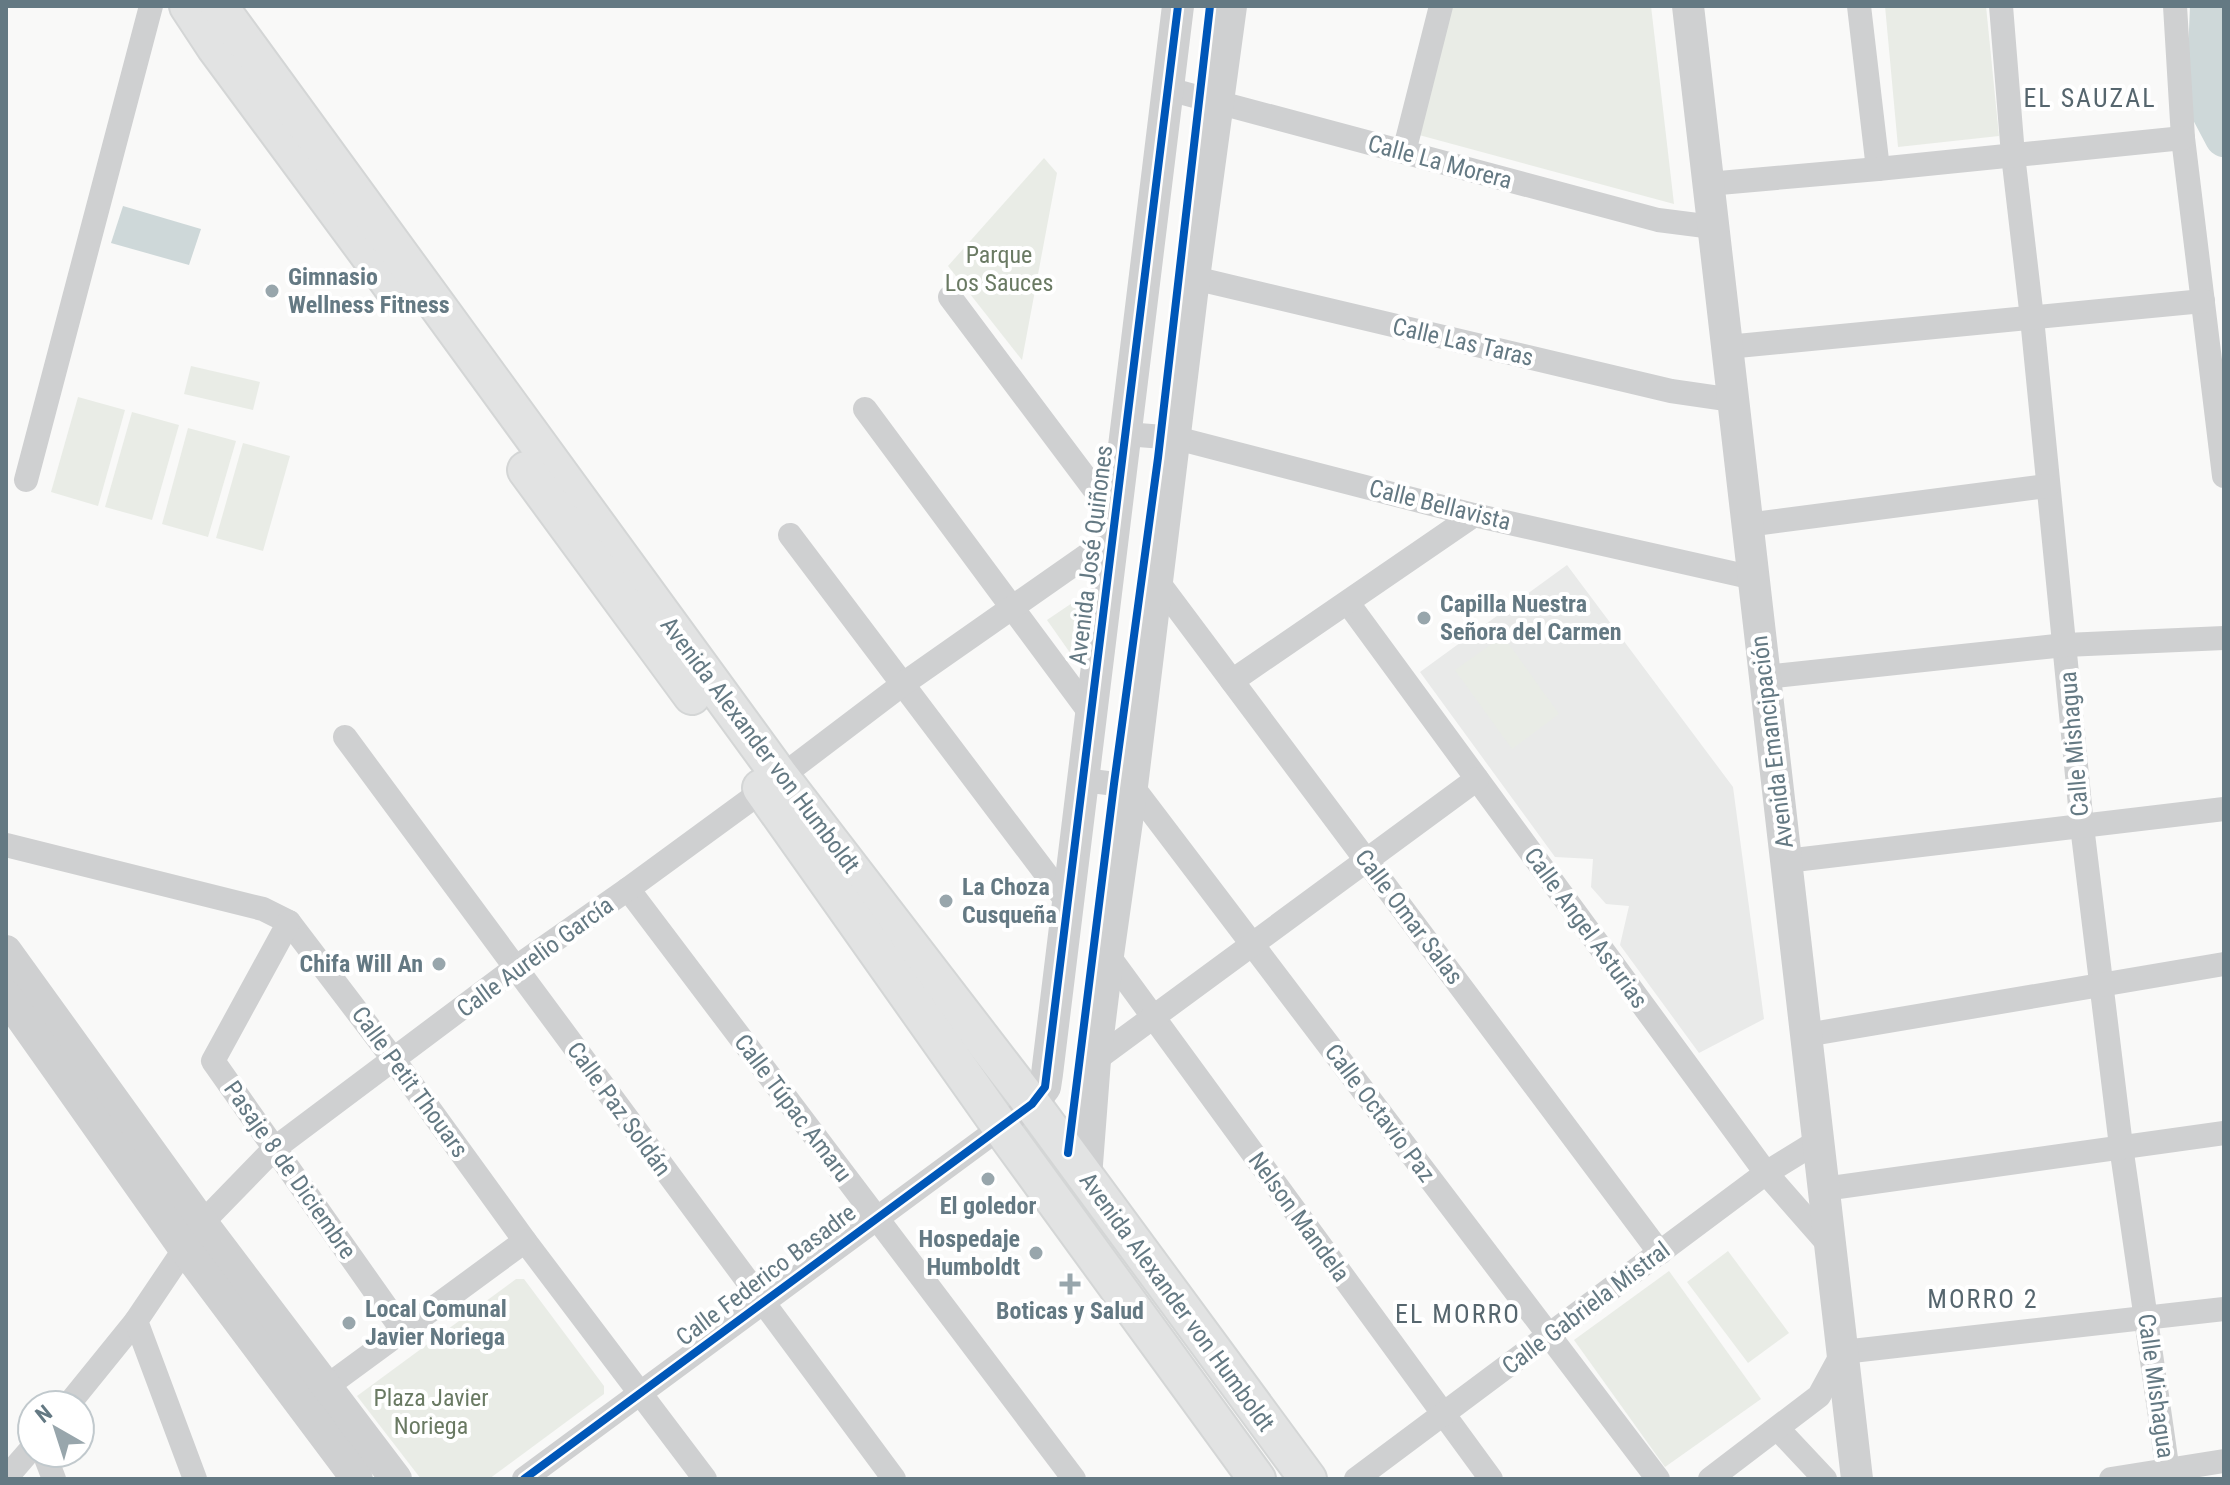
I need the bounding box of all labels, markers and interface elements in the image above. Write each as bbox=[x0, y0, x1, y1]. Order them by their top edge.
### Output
district label: EL SAUZAL bbox=[2023, 83, 2157, 113]
street label: Calle La Morera bbox=[1365, 129, 1515, 195]
park label: Parque Los Sauces bbox=[945, 241, 1053, 297]
place label: Gimnasio Wellness Fitness bbox=[288, 263, 450, 319]
marker: Gimnasio Wellness Fitness bbox=[263, 282, 281, 300]
street label: Calle Las Taras bbox=[1390, 312, 1536, 372]
street label: Avenida José Quiñones bbox=[1064, 444, 1118, 666]
street label: Calle Bellavista bbox=[1366, 474, 1514, 536]
place label: Capilla Nuestra Señora del Carmen bbox=[1440, 590, 1622, 646]
marker: Capilla Nuestra Señora del Carmen bbox=[1415, 609, 1433, 627]
street label: Avenida Alexander von Humboldt bbox=[655, 612, 865, 878]
street label: Avenida Emancipación bbox=[1745, 634, 1799, 850]
street label: Calle Mishagua bbox=[2054, 670, 2094, 818]
street label: Calle Angel Asturias bbox=[1518, 842, 1654, 1014]
street label: Calle Omar Salas bbox=[1349, 844, 1469, 990]
place label: La Choza Cusqueña bbox=[962, 873, 1057, 929]
street label: Calle Aurelio García bbox=[451, 891, 619, 1023]
marker: La Choza Cusqueña bbox=[937, 892, 955, 910]
place label: Chifa Will An bbox=[300, 950, 423, 978]
marker: Chifa Will An bbox=[430, 955, 448, 973]
street label: Calle Petit Thouars bbox=[346, 1001, 474, 1163]
street label: Calle Túpac Amaru bbox=[728, 1029, 858, 1187]
street label: Calle Paz Soldán bbox=[561, 1037, 677, 1181]
street label: Calle Octavio Paz bbox=[1319, 1039, 1441, 1187]
street label: Pasaje 8 de Diciembre bbox=[218, 1076, 362, 1264]
street label: Nelson Mandela bbox=[1243, 1147, 1355, 1287]
street label: Avenida Alexander von Humboldt bbox=[1074, 1167, 1280, 1437]
marker: El goledor bbox=[979, 1170, 997, 1188]
place label: El goledor bbox=[940, 1192, 1036, 1220]
street label: Calle Federico Basadre bbox=[671, 1198, 861, 1352]
place label: Hospedaje Humboldt bbox=[918, 1225, 1020, 1281]
street label: Calle Gabriela Mistral bbox=[1497, 1236, 1675, 1380]
marker: Hospedaje Humboldt bbox=[1027, 1244, 1045, 1262]
marker: Boticas y Salud bbox=[1061, 1275, 1079, 1293]
district label: MORRO 2 bbox=[1927, 1284, 2039, 1314]
place label: Local Comunal Javier Noriega bbox=[365, 1295, 507, 1351]
place label: Boticas y Salud bbox=[996, 1297, 1144, 1325]
district label: EL MORRO bbox=[1395, 1299, 1521, 1329]
street label: Calle Mishagua bbox=[2132, 1312, 2180, 1460]
marker: Local Comunal Javier Noriega bbox=[340, 1314, 358, 1332]
park label: Plaza Javier Noriega bbox=[373, 1384, 489, 1440]
north arrow bbox=[16, 1389, 96, 1469]
text: N bbox=[31, 1400, 57, 1428]

